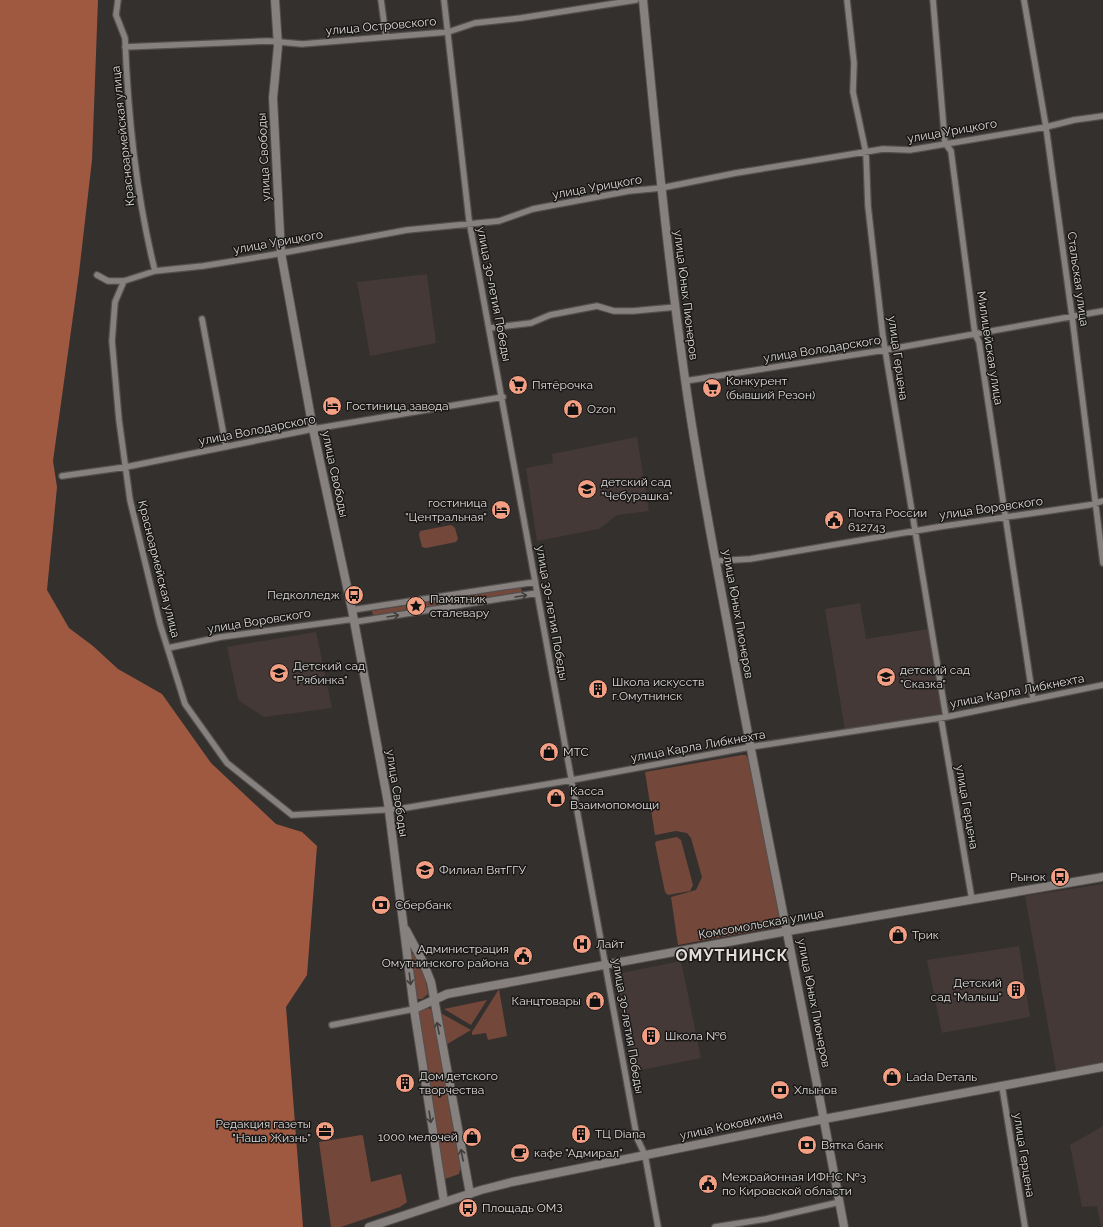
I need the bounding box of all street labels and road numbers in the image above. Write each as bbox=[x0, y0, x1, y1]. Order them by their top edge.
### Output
street label: улица Островского bbox=[325, 14, 437, 38]
street label: Красноармейская улица bbox=[109, 65, 137, 207]
street label: улица Свободы bbox=[255, 113, 273, 201]
street label: улица Урицкого bbox=[906, 116, 998, 146]
street label: улица Урицкого bbox=[551, 172, 643, 202]
street label: улица 30-летия Победы bbox=[474, 225, 514, 363]
street label: улица Урицкого bbox=[232, 227, 324, 257]
street label: улица Юных Пионеров bbox=[671, 229, 701, 361]
street label: Стальская улица bbox=[1064, 231, 1092, 327]
street label: Милицейская улица bbox=[974, 290, 1006, 406]
street label: улица Герцена bbox=[885, 315, 911, 401]
street label: улица Володарского bbox=[762, 333, 882, 365]
street label: улица Володарского bbox=[197, 412, 317, 448]
street label: улица Свободы bbox=[319, 429, 351, 519]
street label: улица Воровского bbox=[938, 494, 1044, 522]
street label: Красноармейская улица bbox=[135, 499, 183, 639]
street label: улица 30-летия Победы bbox=[533, 544, 571, 682]
street label: улица Юных Пионеров bbox=[720, 548, 756, 680]
street label: улица Воровского bbox=[206, 606, 312, 636]
street label: улица Карла Либкнехта bbox=[949, 671, 1085, 711]
street label: улица Карла Либкнехта bbox=[629, 727, 767, 765]
street label: улица Свободы bbox=[383, 748, 411, 838]
street label: улица Герцена bbox=[953, 764, 981, 850]
street label: Комсомольская улица bbox=[697, 906, 825, 942]
street label: улица Юных Пионеров bbox=[795, 937, 833, 1069]
street label: улица 30-летия Победы bbox=[609, 957, 647, 1095]
street label: улица Коковихина bbox=[678, 1107, 784, 1143]
street label: улица Герцена bbox=[1010, 1112, 1038, 1198]

